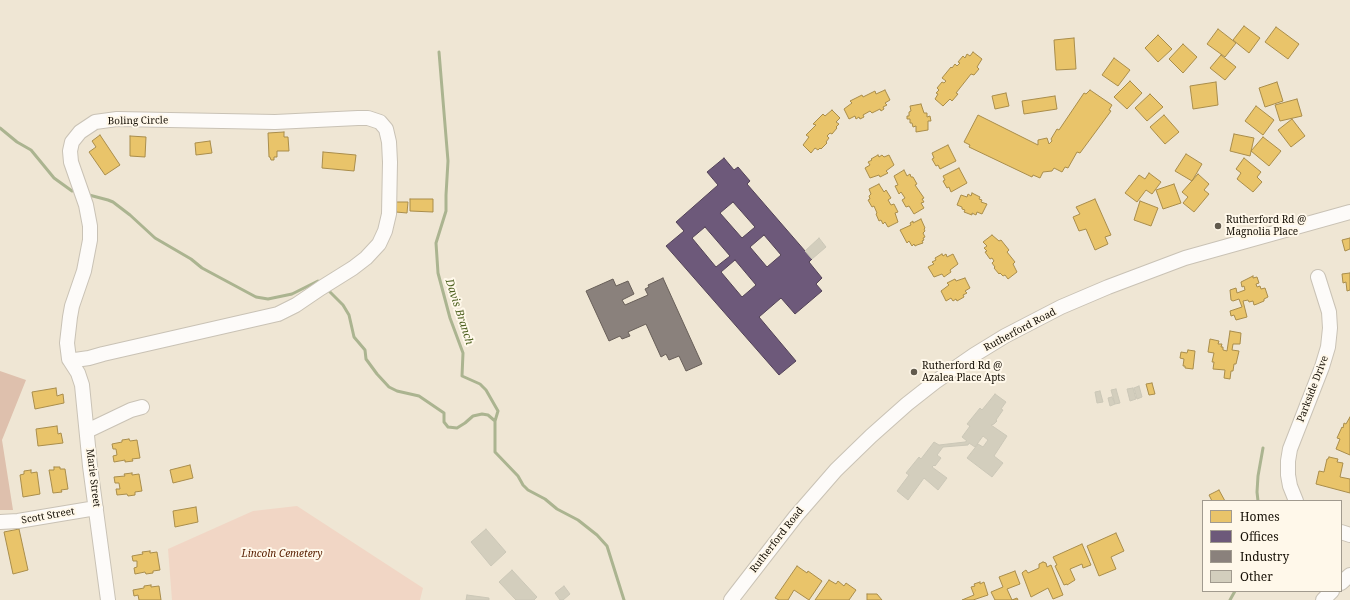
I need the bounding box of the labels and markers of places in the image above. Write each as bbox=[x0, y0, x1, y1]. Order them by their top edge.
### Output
place label: Rutherford Rd @ Magnolia Place bbox=[1226, 214, 1306, 238]
marker: Rutherford Rd @ Magnolia Place bbox=[1213, 221, 1223, 231]
place label: Rutherford Rd @ Azalea Place Apts bbox=[922, 360, 1005, 384]
marker: Rutherford Rd @ Azalea Place Apts bbox=[909, 367, 919, 377]

